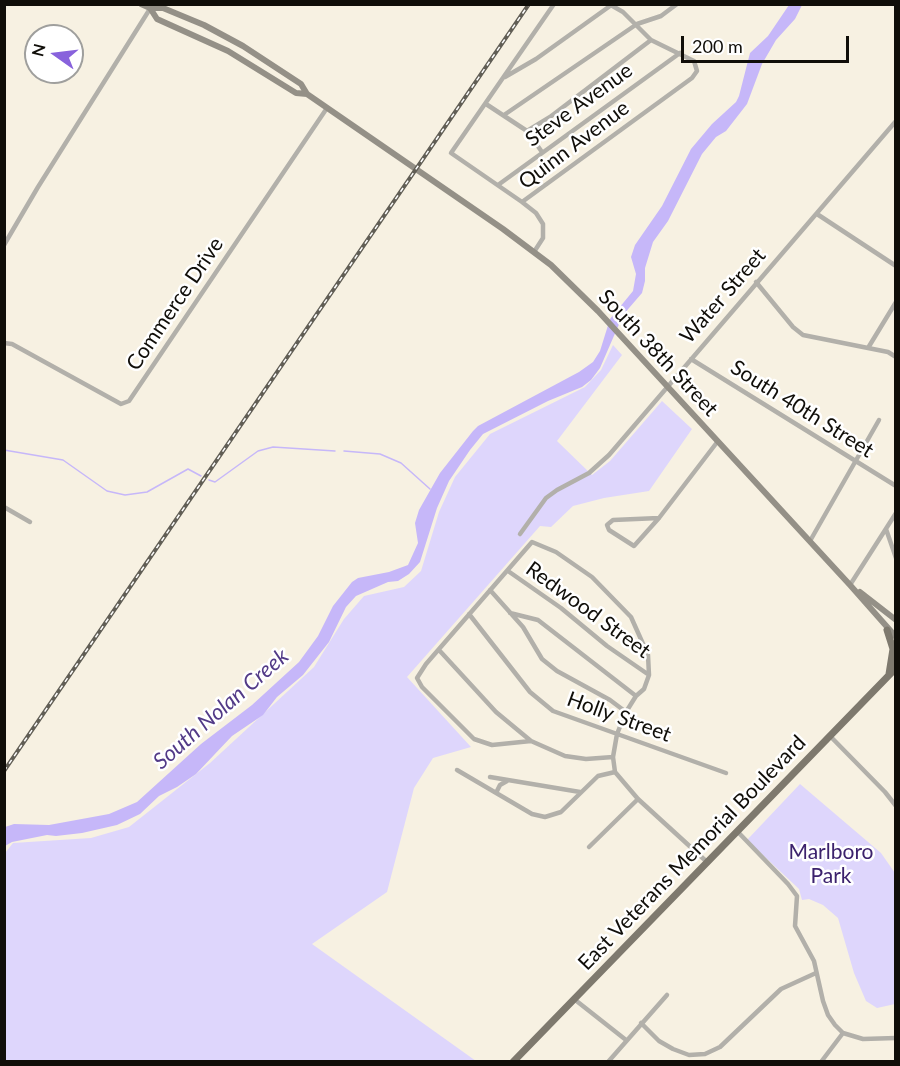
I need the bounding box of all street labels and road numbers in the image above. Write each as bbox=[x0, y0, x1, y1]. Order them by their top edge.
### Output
street label: Steve Avenue bbox=[521, 58, 637, 152]
street label: Quinn Avenue bbox=[514, 95, 634, 195]
street label: Commerce Drive bbox=[121, 233, 229, 375]
street label: Water Street bbox=[675, 243, 771, 349]
street label: South 38th Street bbox=[593, 284, 723, 422]
street label: South 40th Street bbox=[726, 355, 878, 463]
street label: Redwood Street bbox=[521, 556, 655, 664]
street label: Holly Street bbox=[563, 687, 675, 747]
street label: East Veterans Memorial Boulevard bbox=[573, 730, 811, 976]

